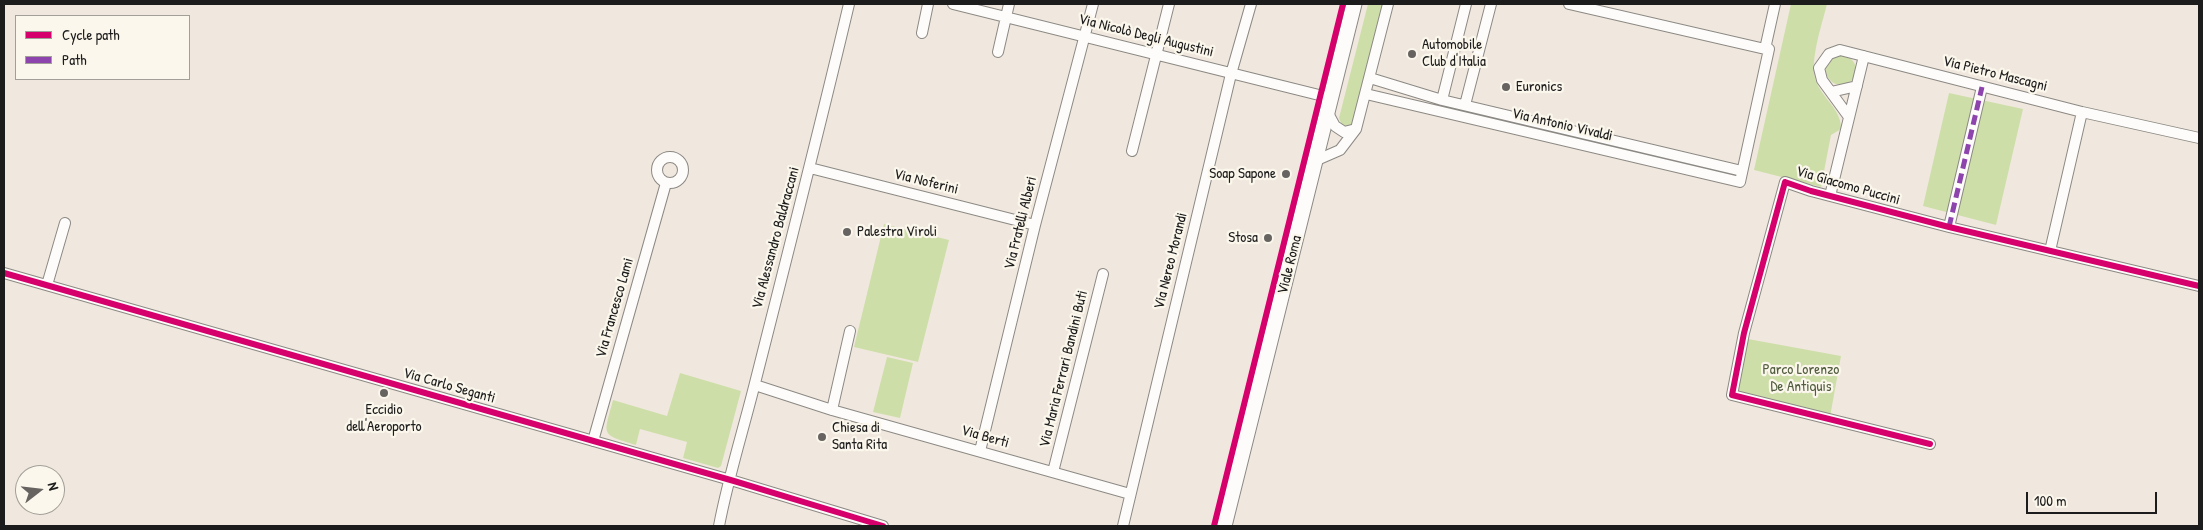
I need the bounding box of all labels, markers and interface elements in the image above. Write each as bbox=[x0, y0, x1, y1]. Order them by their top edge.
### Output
street label: Via Nicolò Degli Augustini bbox=[1076, 10, 1216, 62]
legend bbox=[15, 15, 190, 80]
text: Cycle path bbox=[62, 24, 120, 45]
place label: Automobile Club d'Italia bbox=[1422, 36, 1486, 71]
marker: Automobile Club d'Italia bbox=[1406, 48, 1418, 60]
text: Path bbox=[62, 49, 87, 70]
street label: Via Pietro Mascagni bbox=[1941, 52, 2049, 96]
place label: Euronics bbox=[1516, 78, 1562, 96]
marker: Euronics bbox=[1500, 81, 1512, 93]
street label: Via Antonio Vivaldi bbox=[1510, 105, 1614, 145]
street label: Via Giacomo Puccini bbox=[1794, 163, 1902, 209]
street label: Via Alessandro Baldraccani bbox=[748, 165, 804, 311]
street label: Via Noferini bbox=[892, 165, 960, 199]
place label: Soap Sapone bbox=[1209, 165, 1276, 183]
marker: Soap Sapone bbox=[1280, 168, 1292, 180]
street label: Via Fratelli Alberi bbox=[1001, 175, 1041, 271]
street label: Via Nereo Morandi bbox=[1150, 211, 1192, 311]
place label: Palestra Viroli bbox=[857, 223, 937, 241]
marker: Palestra Viroli bbox=[841, 226, 853, 238]
place label: Stosa bbox=[1228, 229, 1258, 247]
marker: Stosa bbox=[1262, 232, 1274, 244]
street label: Viale Roma bbox=[1274, 234, 1306, 296]
street label: Via Francesco Lami bbox=[592, 256, 638, 360]
street label: Via Maria Ferrari Bandini Buti bbox=[1036, 289, 1092, 449]
park label: Parco Lorenzo De Antiquis bbox=[1763, 361, 1839, 396]
street label: Via Carlo Seganti bbox=[401, 364, 497, 408]
marker: Eccidio dell'Aeroporto bbox=[378, 387, 390, 399]
place label: Eccidio dell'Aeroporto bbox=[346, 401, 422, 436]
place label: Chiesa di Santa Rita bbox=[832, 419, 887, 454]
street label: Via Berti bbox=[959, 422, 1011, 452]
marker: Chiesa di Santa Rita bbox=[816, 431, 828, 443]
north arrow bbox=[15, 465, 65, 515]
text: N bbox=[44, 480, 64, 492]
scale bar bbox=[2028, 482, 2159, 514]
text: 100 m bbox=[2034, 490, 2067, 511]

